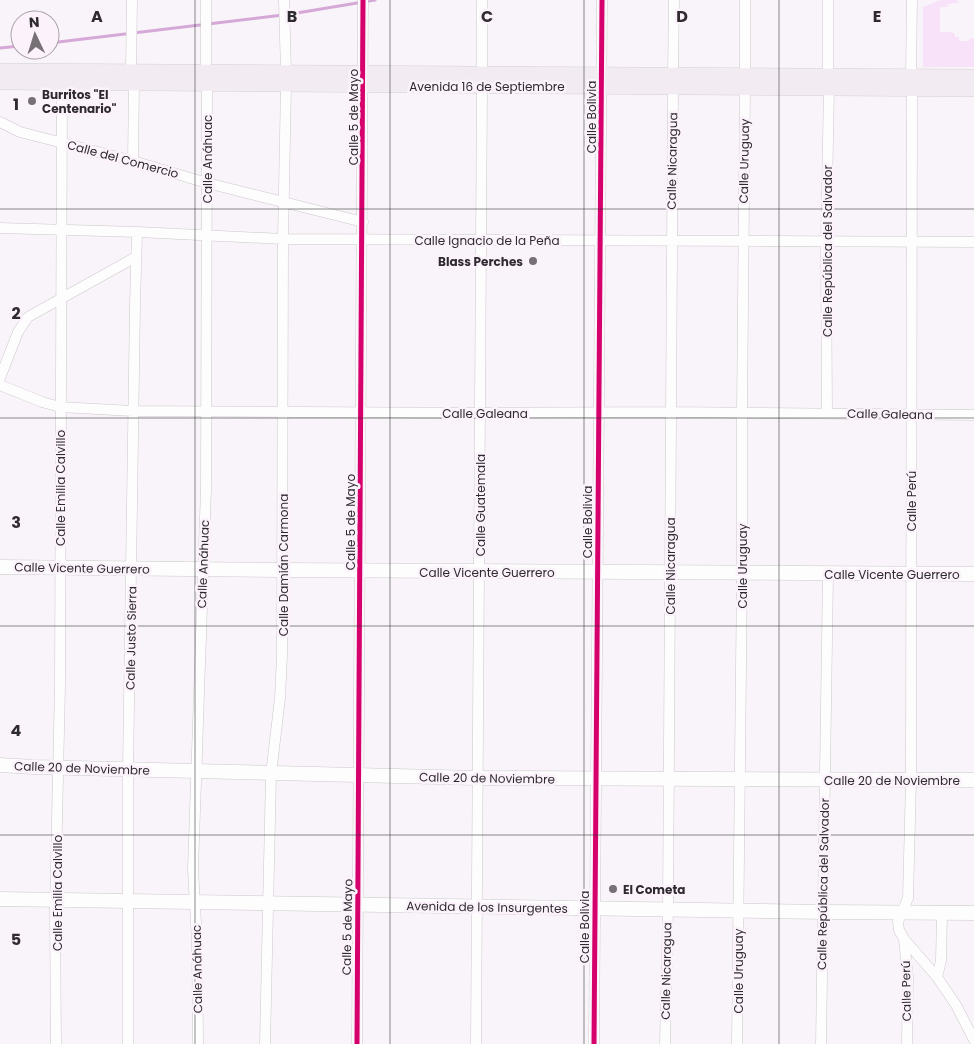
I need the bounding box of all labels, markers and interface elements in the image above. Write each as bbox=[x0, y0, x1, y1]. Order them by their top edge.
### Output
text: A bbox=[91, 5, 103, 28]
text: B bbox=[287, 5, 297, 28]
text: C bbox=[481, 5, 493, 28]
text: D bbox=[676, 5, 688, 28]
text: E bbox=[873, 5, 881, 28]
north arrow bbox=[10, 10, 60, 60]
text: N bbox=[28, 12, 40, 32]
street label: Calle 5 de Mayo bbox=[345, 69, 362, 165]
street label: Avenida 16 de Septiembre bbox=[409, 78, 565, 95]
street label: Calle Bolivia bbox=[583, 81, 600, 153]
place label: Burritos "El Centenario" bbox=[42, 86, 116, 117]
text: 1 bbox=[13, 93, 19, 116]
marker: Burritos "El Centenario" bbox=[26, 95, 38, 107]
street label: Calle Nicaragua bbox=[663, 112, 681, 210]
street label: Calle Anáhuac bbox=[199, 115, 216, 203]
street label: Calle Uruguay bbox=[735, 118, 753, 204]
street label: Calle del Comercio bbox=[65, 136, 181, 182]
street label: Calle República del Salvador bbox=[819, 164, 836, 337]
street label: Calle Ignacio de la Peña bbox=[414, 232, 560, 249]
place label: Blass Perches bbox=[438, 253, 523, 270]
marker: Blass Perches bbox=[527, 255, 539, 267]
text: 2 bbox=[11, 302, 21, 325]
street label: Calle Galeana bbox=[442, 405, 528, 422]
street label: Calle Galeana bbox=[847, 405, 933, 423]
street label: Calle Emilia Calvillo bbox=[52, 430, 69, 546]
street label: Calle Guatemala bbox=[472, 454, 489, 556]
street label: Calle Perú bbox=[903, 471, 920, 531]
street label: Calle 5 de Mayo bbox=[342, 474, 359, 570]
street label: Calle Bolivia bbox=[579, 486, 596, 558]
street label: Calle Damián Carmona bbox=[275, 494, 292, 636]
text: 3 bbox=[11, 511, 21, 534]
street label: Calle Nicaragua bbox=[662, 517, 679, 615]
street label: Calle Anáhuac bbox=[193, 519, 213, 609]
street label: Calle Uruguay bbox=[734, 523, 751, 608]
street label: Calle Vicente Guerrero bbox=[14, 558, 150, 578]
street label: Calle Vicente Guerrero bbox=[419, 564, 555, 581]
street label: Calle Vicente Guerrero bbox=[824, 566, 960, 583]
street label: Calle Justo Sierra bbox=[122, 586, 140, 690]
text: 4 bbox=[11, 719, 22, 742]
street label: Calle 20 de Noviembre bbox=[14, 757, 150, 779]
street label: Calle 20 de Noviembre bbox=[419, 768, 555, 788]
street label: Calle 20 de Noviembre bbox=[824, 772, 960, 789]
street label: Calle República del Salvador bbox=[813, 797, 833, 970]
street label: Calle Emilia Calvillo bbox=[49, 835, 66, 951]
street label: Calle 5 de Mayo bbox=[338, 878, 356, 975]
place label: El Cometa bbox=[623, 881, 686, 898]
marker: El Cometa bbox=[607, 883, 619, 895]
street label: Calle Bolivia bbox=[576, 891, 593, 963]
street label: Avenida de los Insurgentes bbox=[406, 897, 568, 917]
street label: Calle Nicaragua bbox=[657, 922, 675, 1020]
street label: Calle Anáhuac bbox=[188, 925, 206, 1013]
text: 5 bbox=[11, 928, 21, 951]
street label: Calle Uruguay bbox=[730, 928, 747, 1013]
street label: Calle Perú bbox=[897, 961, 915, 1021]

